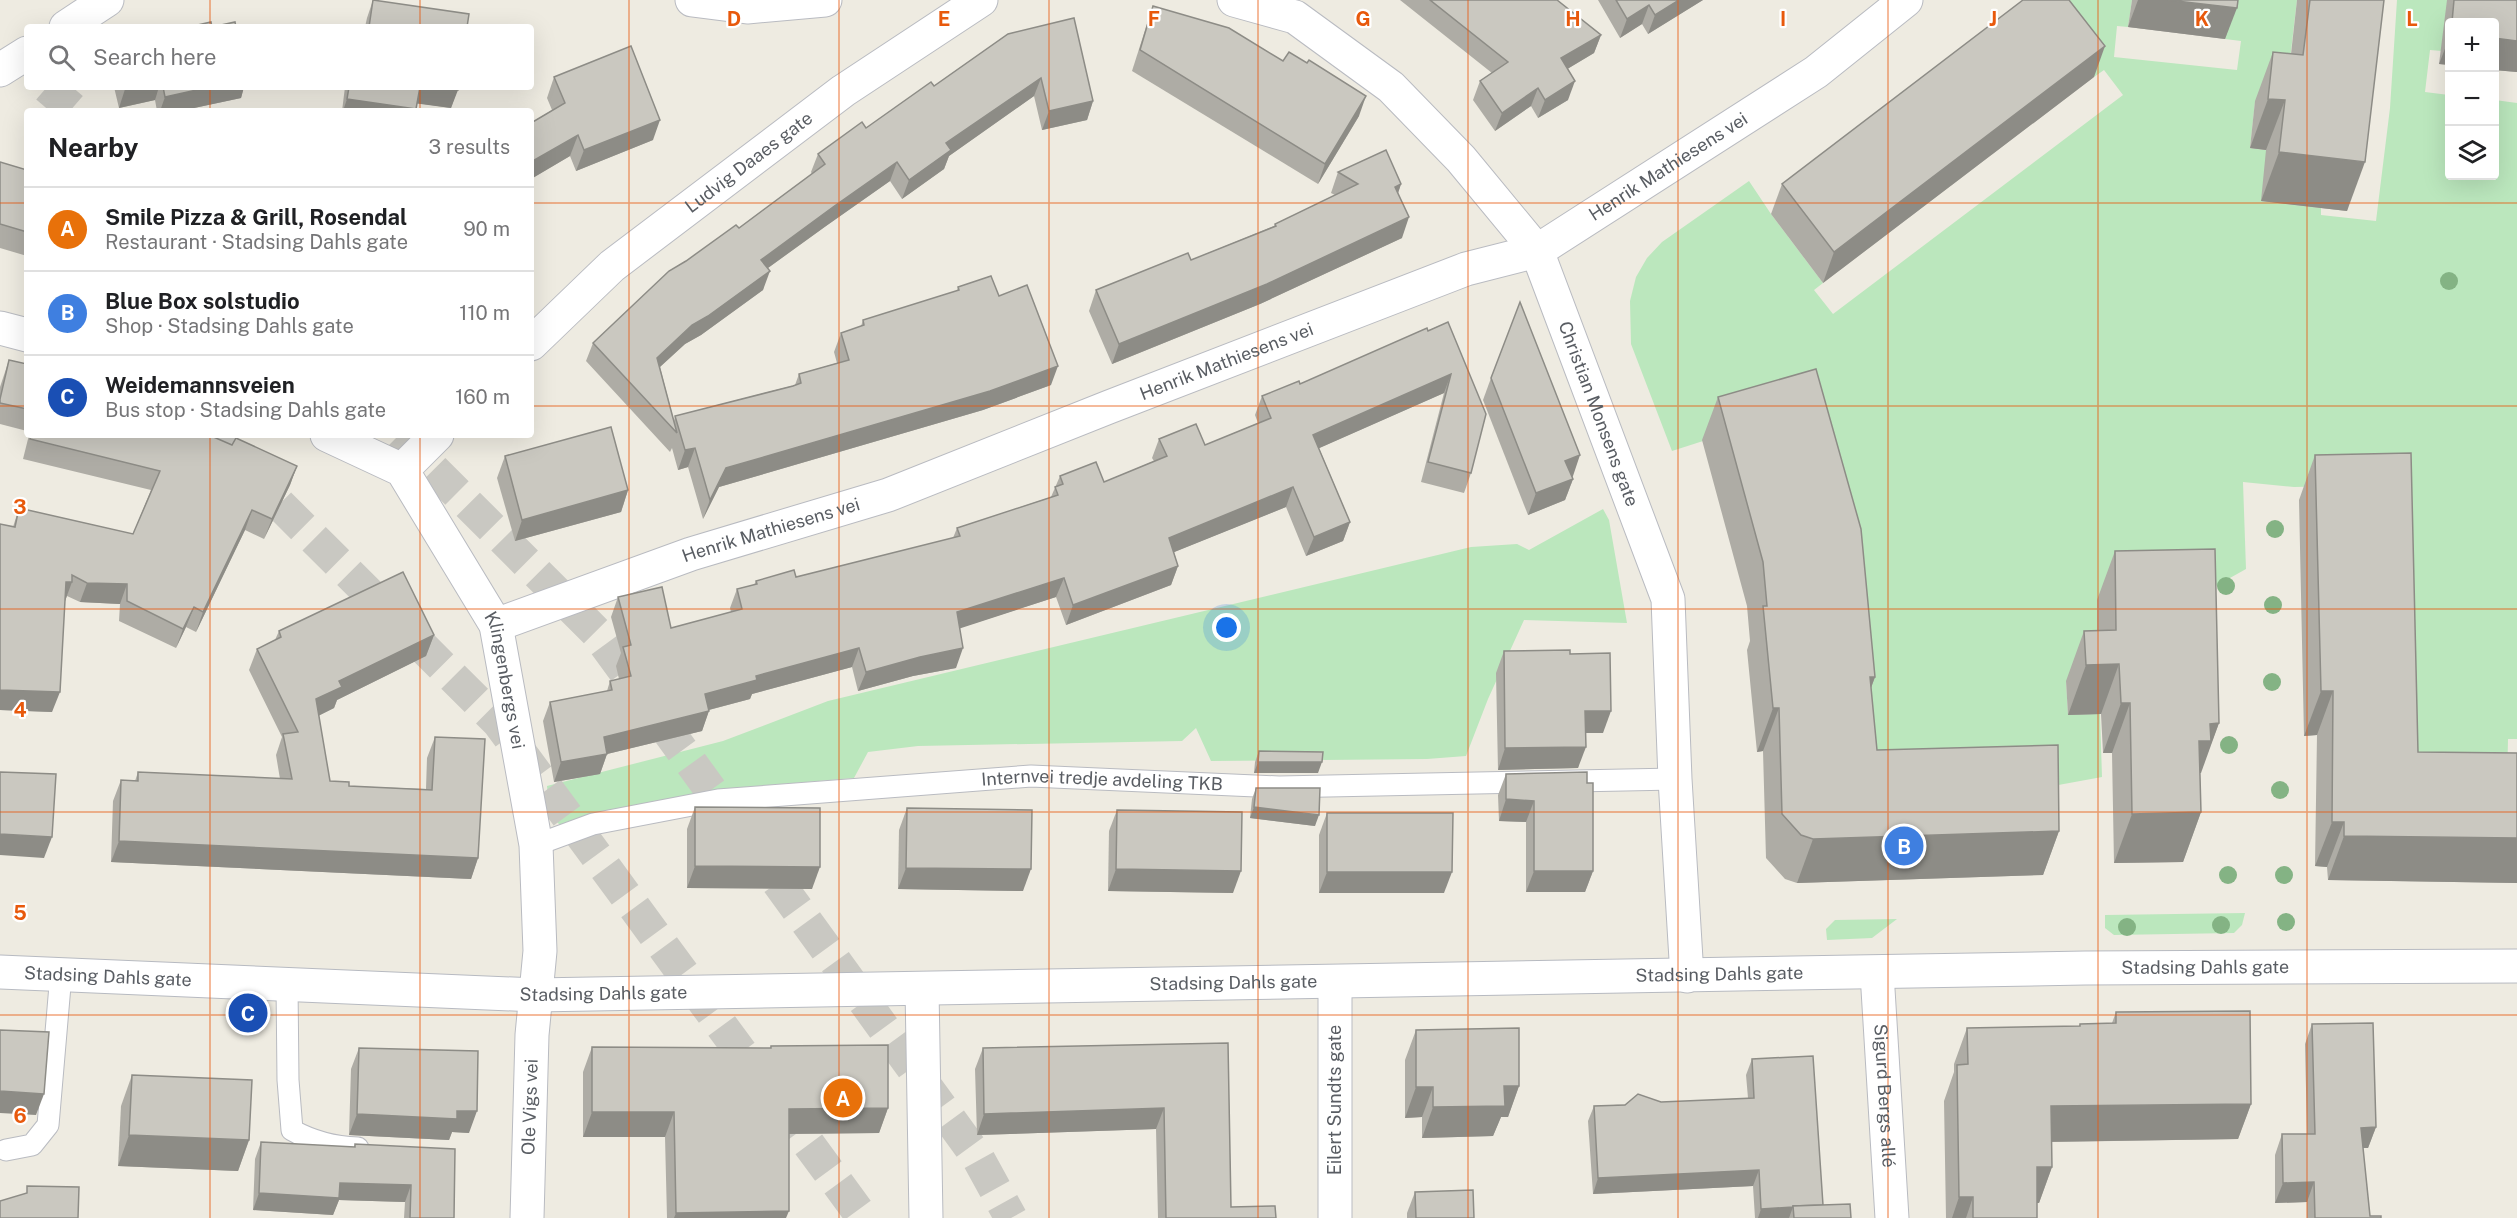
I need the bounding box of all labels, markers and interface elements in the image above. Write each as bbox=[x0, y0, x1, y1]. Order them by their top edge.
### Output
text: D bbox=[727, 7, 741, 31]
text: E bbox=[938, 7, 950, 31]
text: F bbox=[1148, 7, 1160, 31]
text: G bbox=[1355, 7, 1371, 31]
text: H bbox=[1565, 7, 1581, 31]
text: I bbox=[1780, 7, 1786, 31]
text: J bbox=[1989, 7, 1997, 31]
text: K bbox=[2195, 7, 2209, 31]
text: L bbox=[2406, 7, 2418, 31]
map controls bbox=[2445, 18, 2499, 180]
button: + bbox=[2445, 18, 2499, 72]
search box bbox=[24, 24, 534, 90]
icon: search bbox=[45, 41, 78, 74]
text: Search here bbox=[93, 44, 217, 70]
button: − bbox=[2445, 72, 2499, 126]
street label: Ludvig Daaes gate bbox=[681, 107, 816, 217]
street label: Henrik Mathiesens vei bbox=[1585, 108, 1751, 225]
button: layers bbox=[2445, 126, 2499, 180]
text: Nearby bbox=[48, 132, 138, 163]
text: 3 results bbox=[429, 135, 510, 159]
text: Smile Pizza & Grill, Rosendal bbox=[105, 204, 407, 230]
text: A bbox=[60, 217, 75, 241]
text: 90 m bbox=[463, 217, 510, 241]
text: Restaurant · Stadsing Dahls gate bbox=[105, 230, 408, 254]
text: Blue Box solstudio bbox=[105, 288, 300, 314]
text: B bbox=[61, 301, 74, 325]
text: 110 m bbox=[459, 301, 510, 325]
text: Shop · Stadsing Dahls gate bbox=[105, 314, 354, 338]
street label: Henrik Mathiesens vei bbox=[1137, 318, 1316, 404]
street label: Christian Monsens gate bbox=[1554, 318, 1643, 509]
text: Weidemannsveien bbox=[105, 372, 295, 398]
text: C bbox=[60, 385, 75, 409]
text: 160 m bbox=[455, 385, 510, 409]
text: Bus stop · Stadsing Dahls gate bbox=[105, 398, 386, 422]
street label: Henrik Mathiesens vei bbox=[679, 493, 862, 566]
text: 3 bbox=[13, 495, 27, 519]
street label: Klingenbergs vei bbox=[480, 607, 529, 751]
your location bbox=[1212, 613, 1241, 642]
text: 4 bbox=[13, 698, 27, 722]
street label: Internvei tredje avdeling TKB bbox=[980, 765, 1223, 794]
pin: B bbox=[1884, 824, 1924, 868]
text: 5 bbox=[13, 901, 27, 925]
street label: Stadsing Dahls gate bbox=[2121, 956, 2289, 978]
street label: Stadsing Dahls gate bbox=[24, 962, 192, 990]
street label: Stadsing Dahls gate bbox=[1635, 962, 1803, 986]
street label: Stadsing Dahls gate bbox=[1149, 970, 1318, 994]
street label: Stadsing Dahls gate bbox=[519, 981, 688, 1005]
pin: C bbox=[228, 990, 268, 1036]
street label: Sigurd Bergs allé bbox=[1870, 1023, 1900, 1168]
street label: Eilert Sundts gate bbox=[1324, 1025, 1345, 1175]
street label: Ole Vigs vei bbox=[517, 1058, 542, 1156]
pin: A bbox=[824, 1076, 862, 1120]
text: 6 bbox=[13, 1104, 27, 1128]

